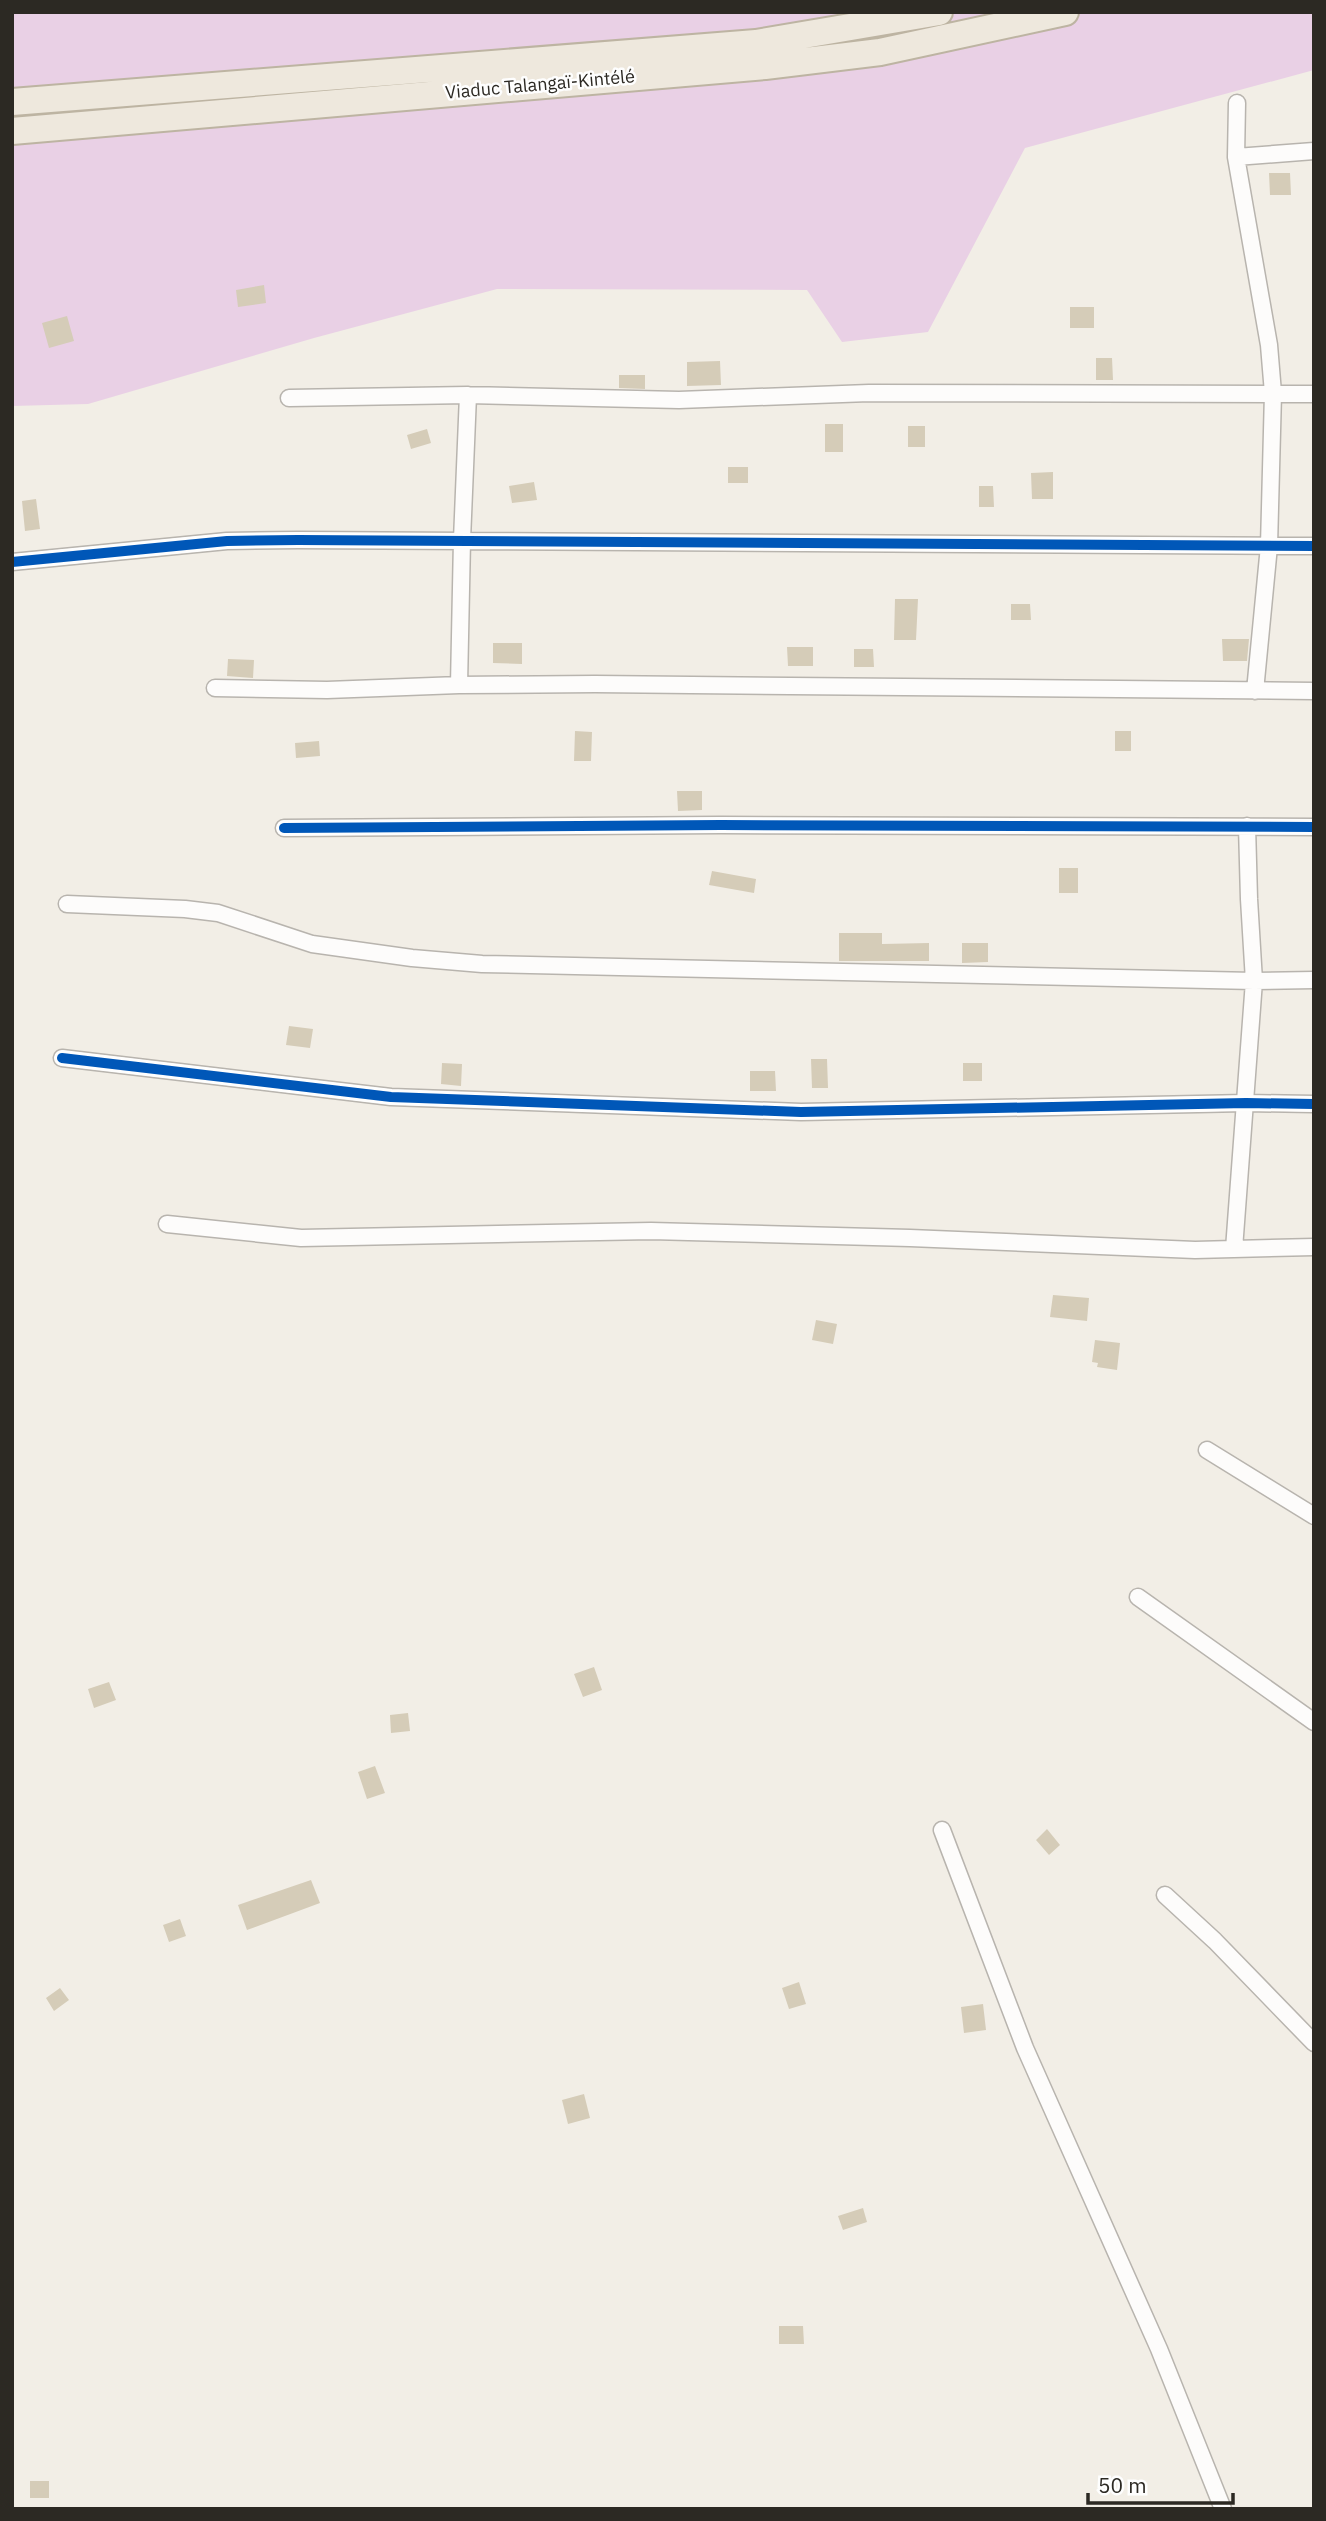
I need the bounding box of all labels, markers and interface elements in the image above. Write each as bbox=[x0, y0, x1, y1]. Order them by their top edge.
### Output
street label: Viaduc Talangaï-Kintélé bbox=[444, 64, 636, 104]
scale bar bbox=[1088, 2462, 1233, 2506]
text: 50 m bbox=[1098, 2471, 1147, 2499]

